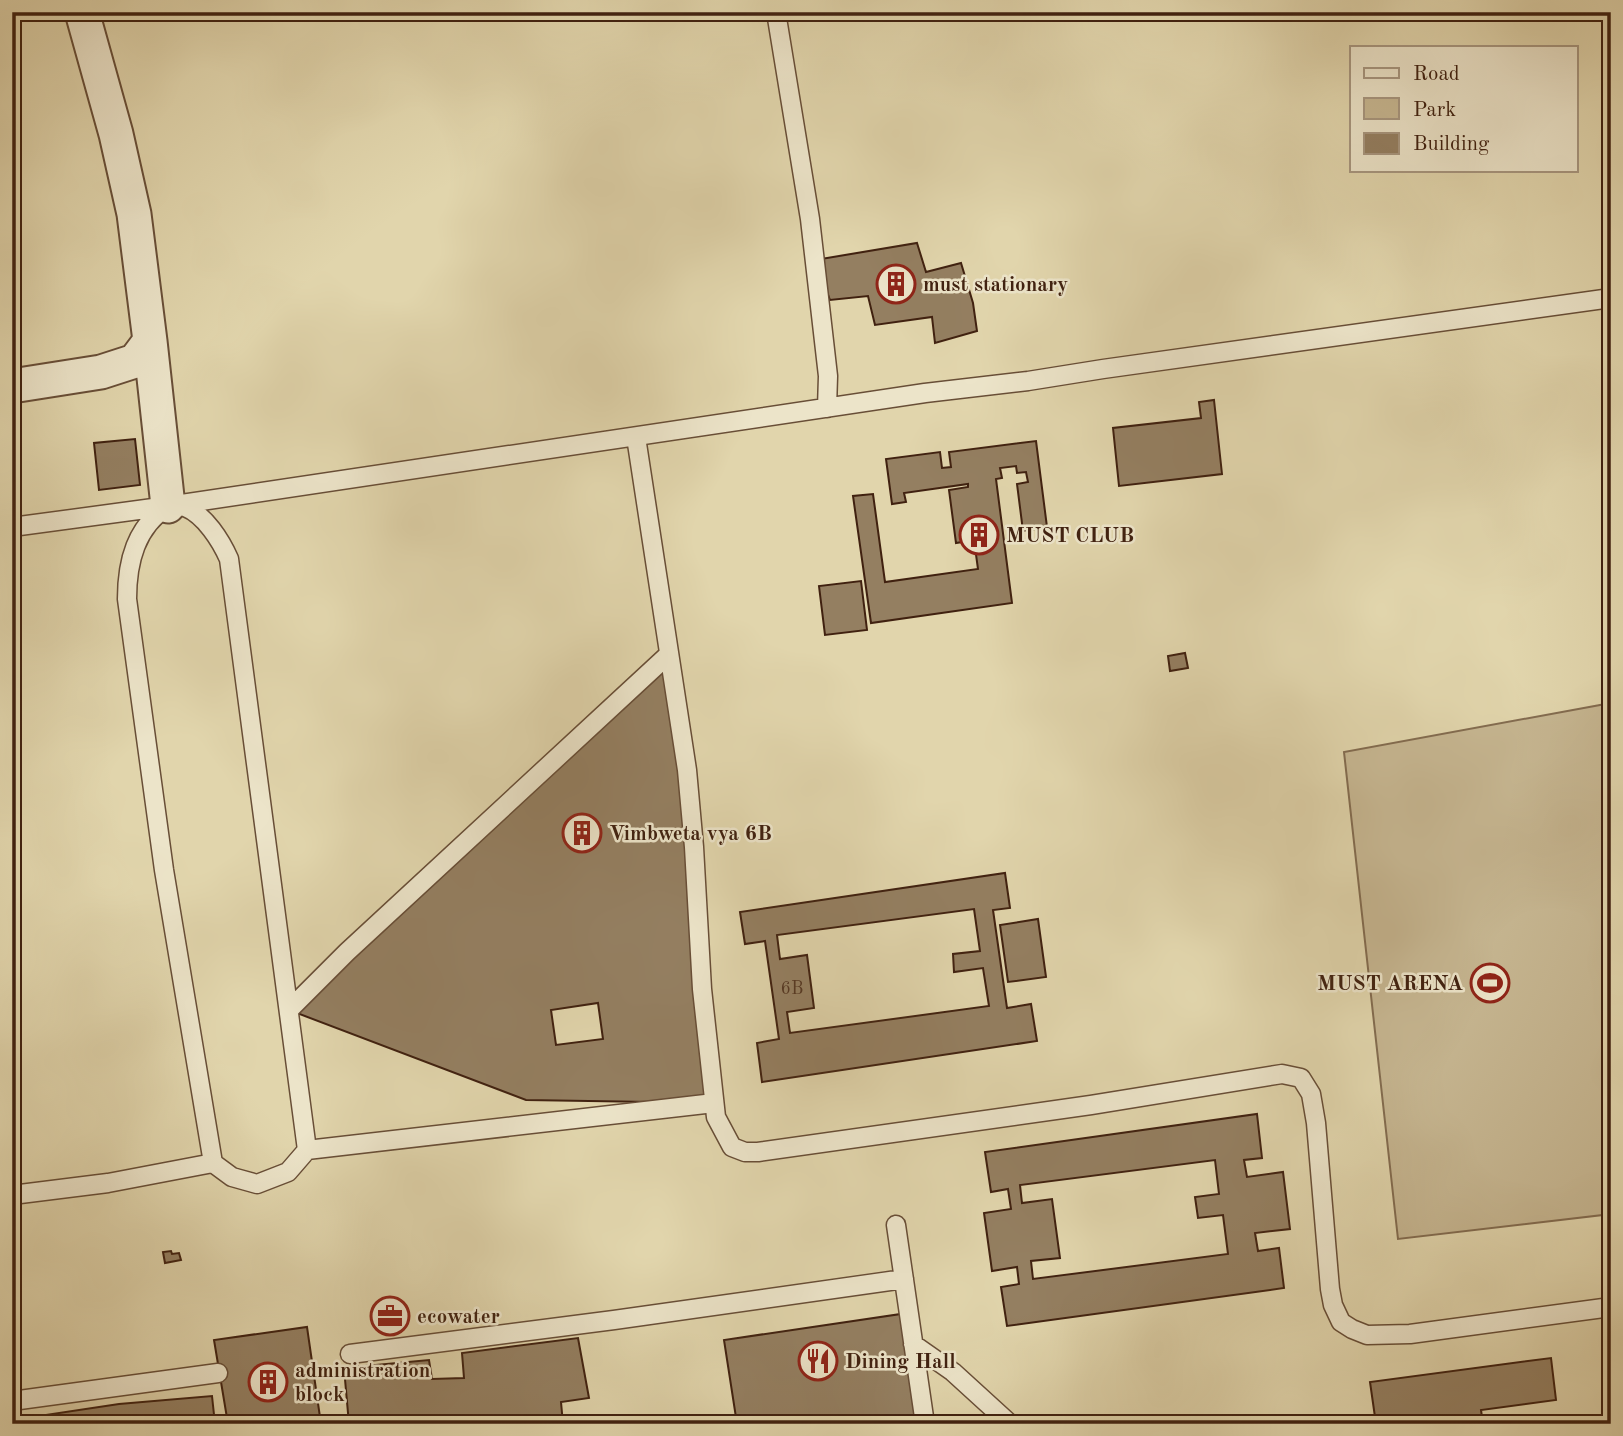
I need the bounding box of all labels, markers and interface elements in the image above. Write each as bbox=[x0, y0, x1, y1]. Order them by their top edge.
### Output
legend bbox=[1350, 46, 1578, 172]
text: Road bbox=[1413, 64, 1460, 85]
text: Park bbox=[1413, 100, 1456, 121]
text: Building bbox=[1413, 134, 1490, 155]
building icon: must stationary bbox=[875, 263, 917, 305]
place label: must stationary bbox=[923, 275, 1068, 296]
building icon: MUST CLUB bbox=[958, 514, 1000, 556]
place label: MUST CLUB bbox=[1006, 526, 1134, 547]
building icon: Vimbweta vya 6B bbox=[561, 812, 603, 854]
place label: Vimbweta vya 6B bbox=[609, 824, 772, 845]
sports icon: MUST ARENA bbox=[1469, 962, 1511, 1004]
place label: MUST ARENA bbox=[1317, 974, 1463, 995]
house number: 6B bbox=[781, 980, 803, 998]
office icon: ecowater bbox=[369, 1295, 411, 1337]
place label: ecowater bbox=[417, 1307, 500, 1328]
restaurant icon: Dining Hall bbox=[797, 1340, 839, 1382]
place label: Dining Hall bbox=[845, 1352, 956, 1373]
building icon: administration block bbox=[247, 1361, 289, 1403]
place label: administration block bbox=[295, 1361, 430, 1406]

